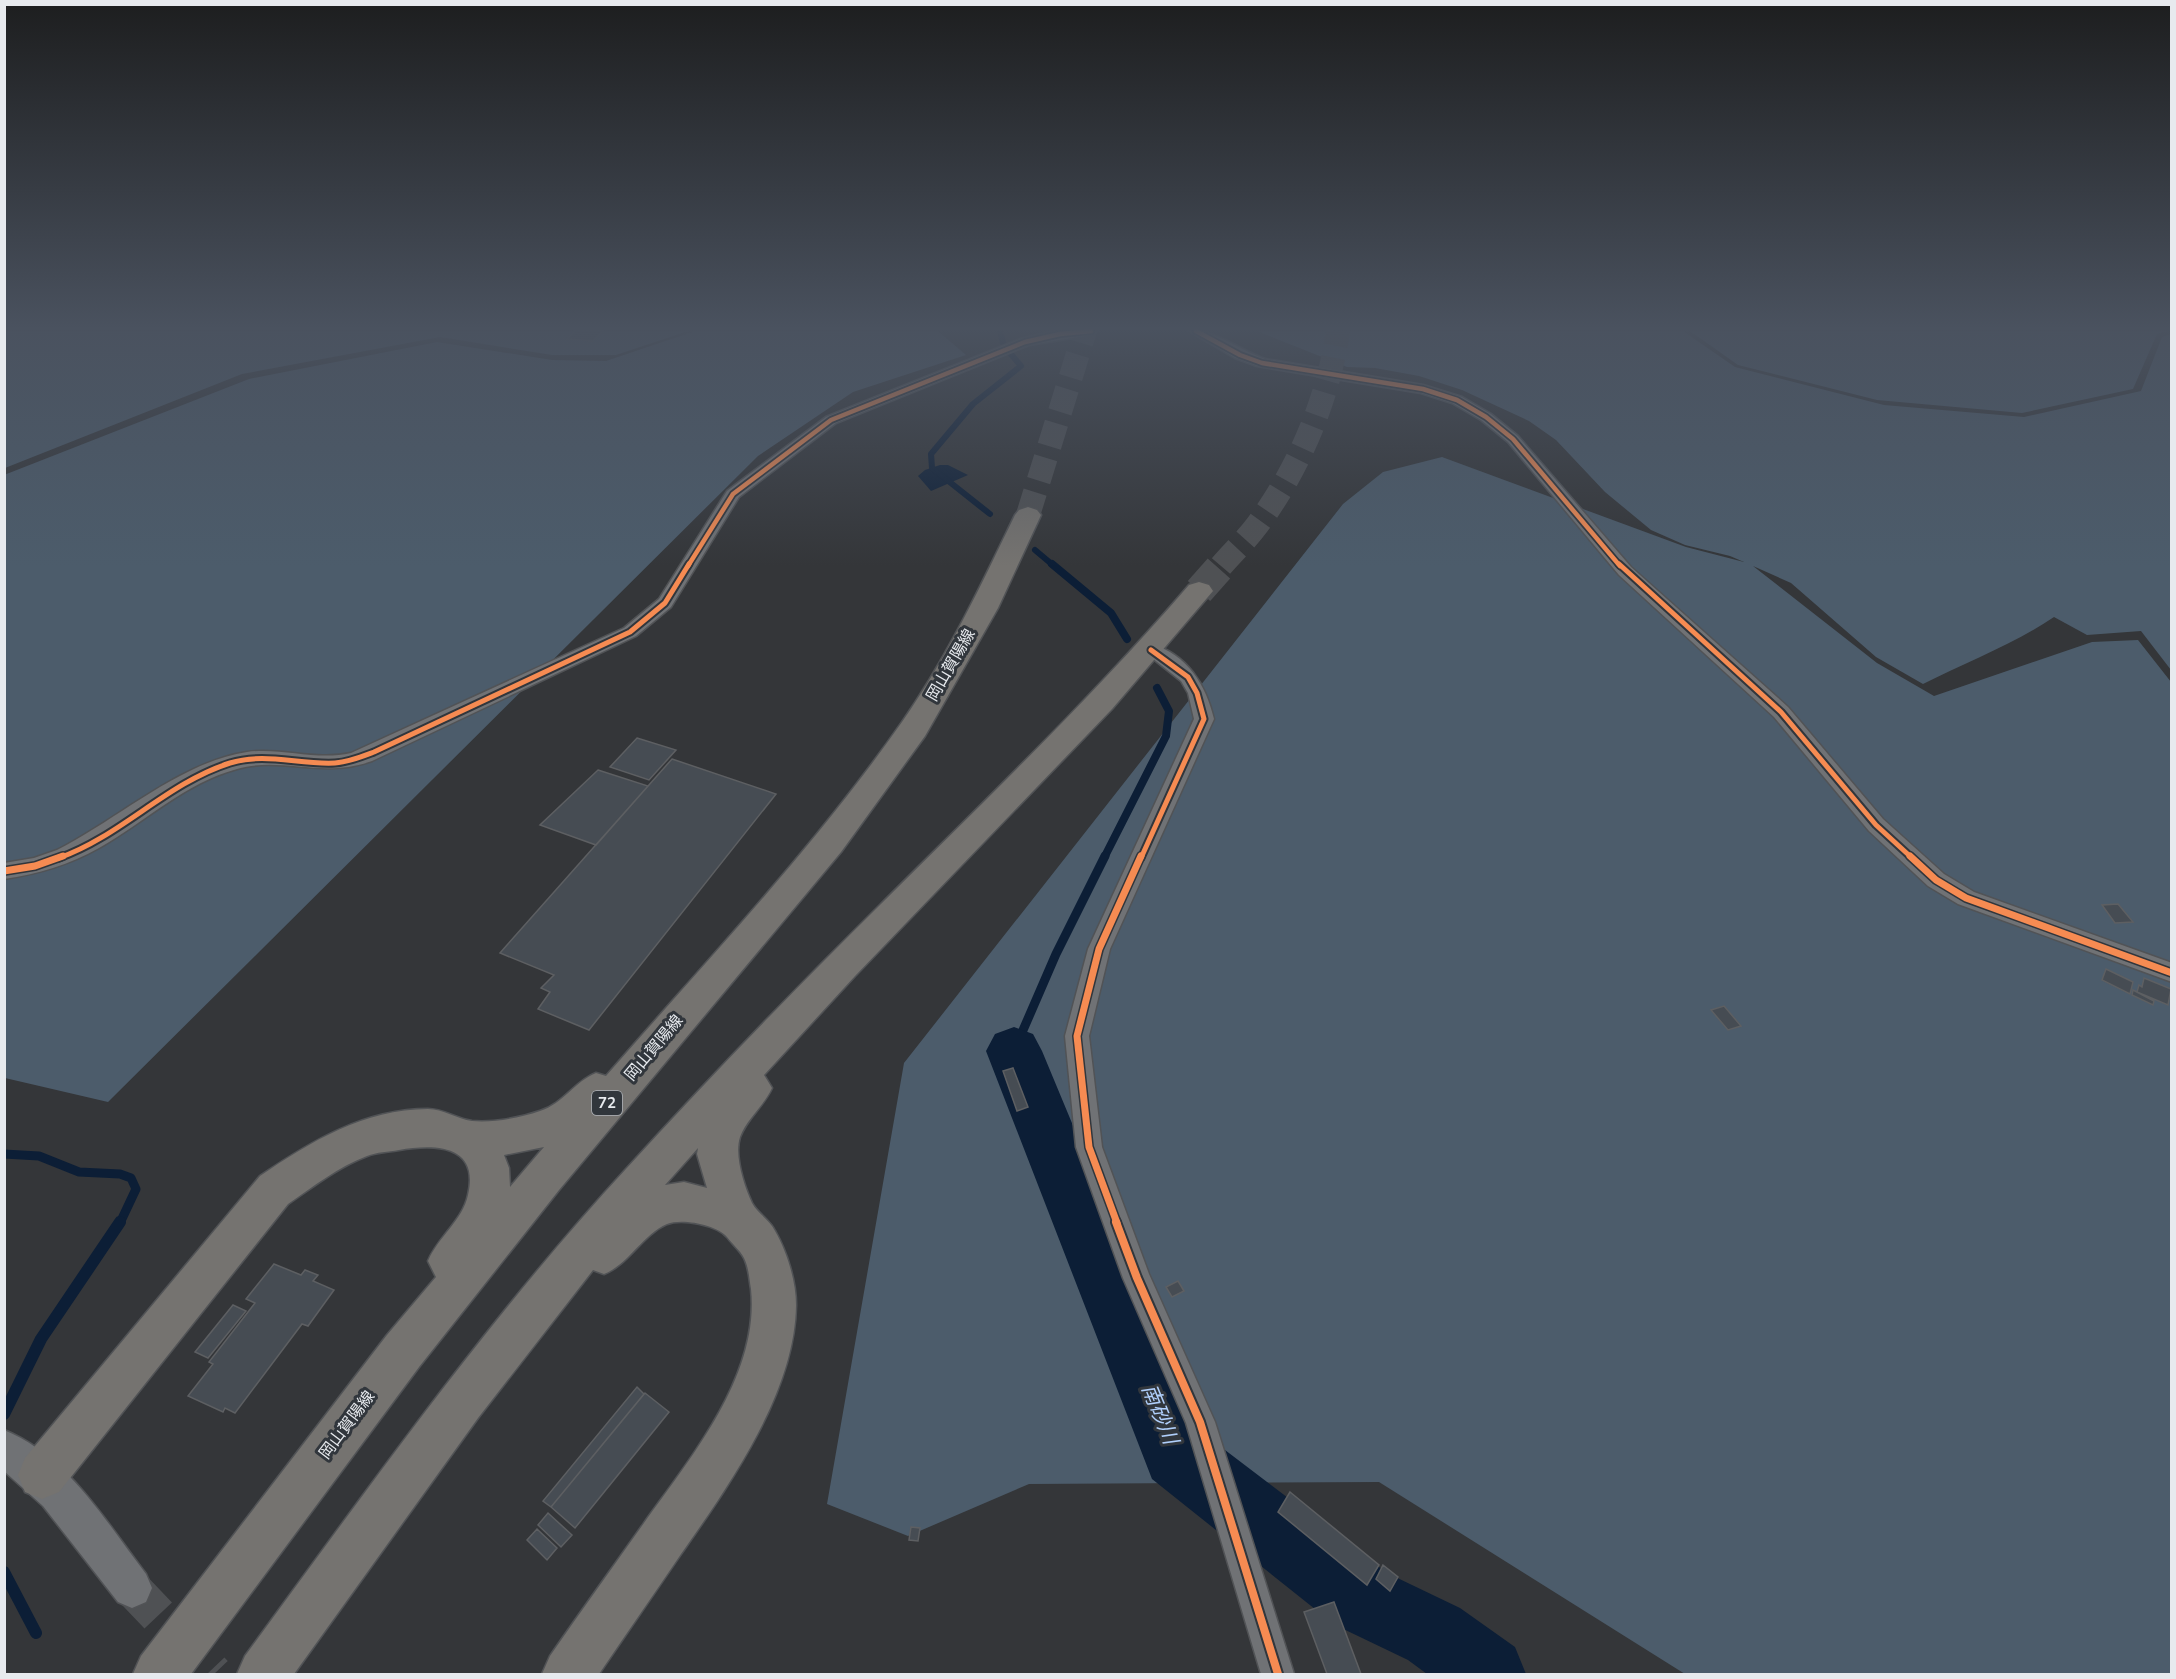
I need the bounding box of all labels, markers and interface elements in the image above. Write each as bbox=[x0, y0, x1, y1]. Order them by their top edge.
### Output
street label: 岡山賀陽線 bbox=[921, 625, 981, 705]
street label: 岡山賀陽線 bbox=[620, 1010, 688, 1086]
road number: 72 bbox=[592, 1091, 622, 1115]
water label: 南砂川 bbox=[1135, 1380, 1186, 1450]
street label: 岡山賀陽線 bbox=[314, 1386, 380, 1464]

